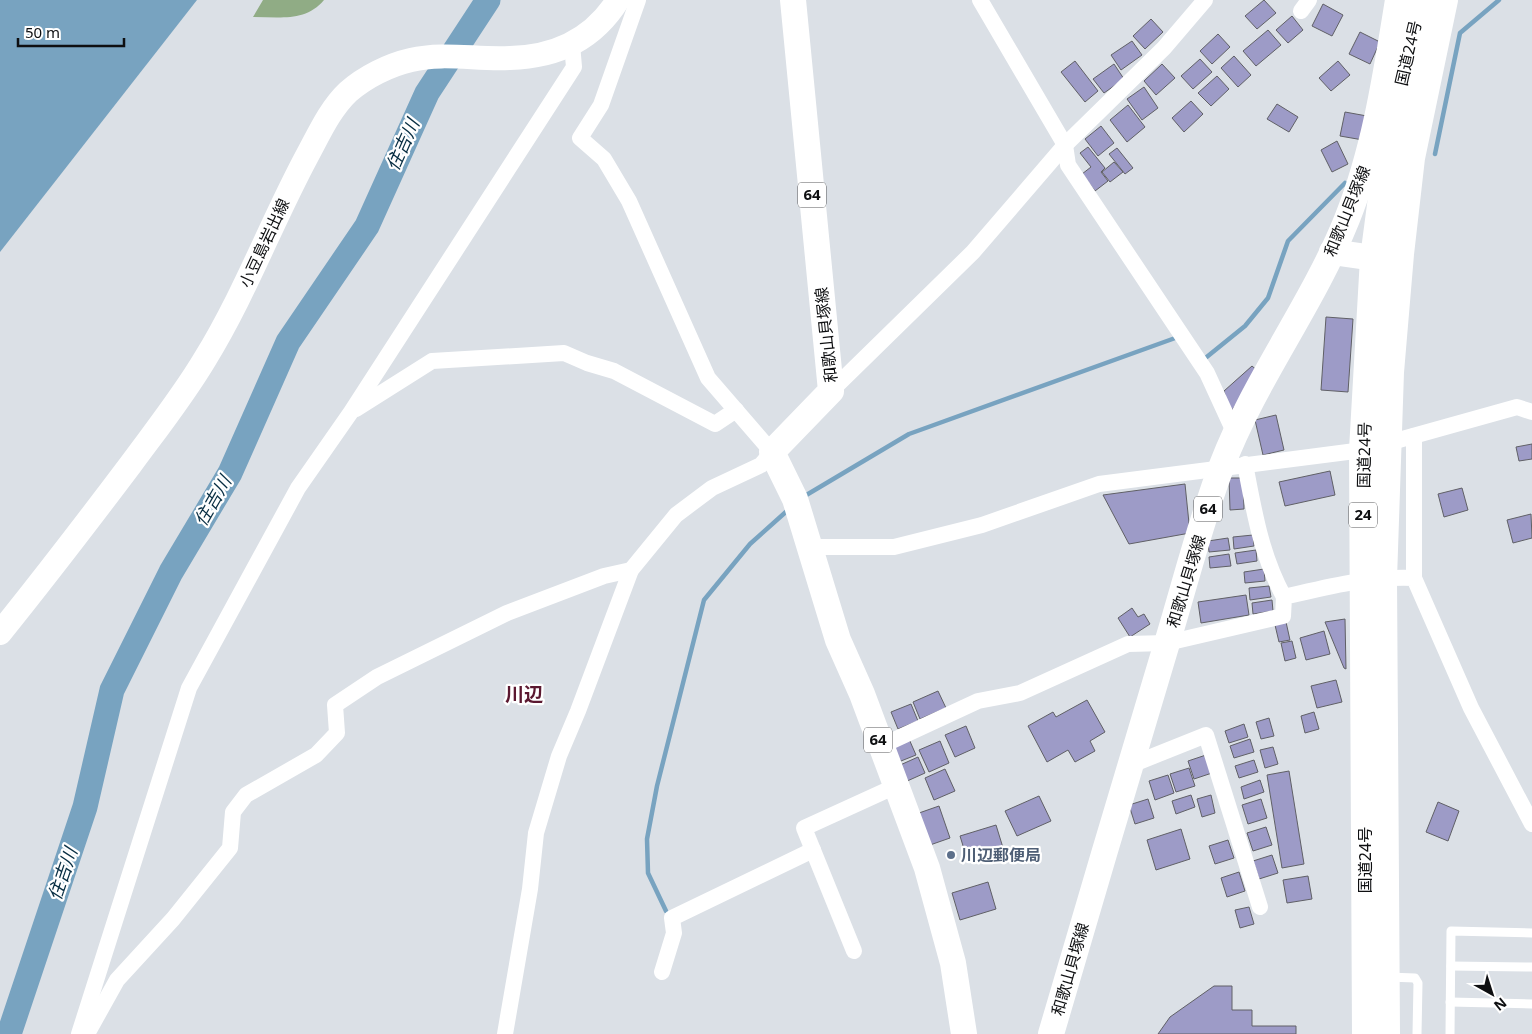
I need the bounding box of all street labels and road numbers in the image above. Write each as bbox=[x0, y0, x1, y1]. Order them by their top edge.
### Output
street label: 国道24号 bbox=[1390, 18, 1426, 88]
street label: 和歌山貝塚線 bbox=[1319, 162, 1375, 260]
road number: 64 bbox=[798, 182, 826, 208]
street label: 小豆島岩出線 bbox=[234, 195, 294, 291]
street label: 和歌山貝塚線 bbox=[810, 286, 842, 384]
street label: 国道24号 bbox=[1352, 422, 1376, 488]
road number: 64 bbox=[1194, 496, 1222, 522]
road number: 24 bbox=[1349, 502, 1377, 528]
street label: 和歌山貝塚線 bbox=[1161, 532, 1211, 630]
road number: 64 bbox=[864, 728, 892, 752]
street label: 国道24号 bbox=[1354, 827, 1376, 893]
street label: 和歌山貝塚線 bbox=[1046, 920, 1094, 1018]

